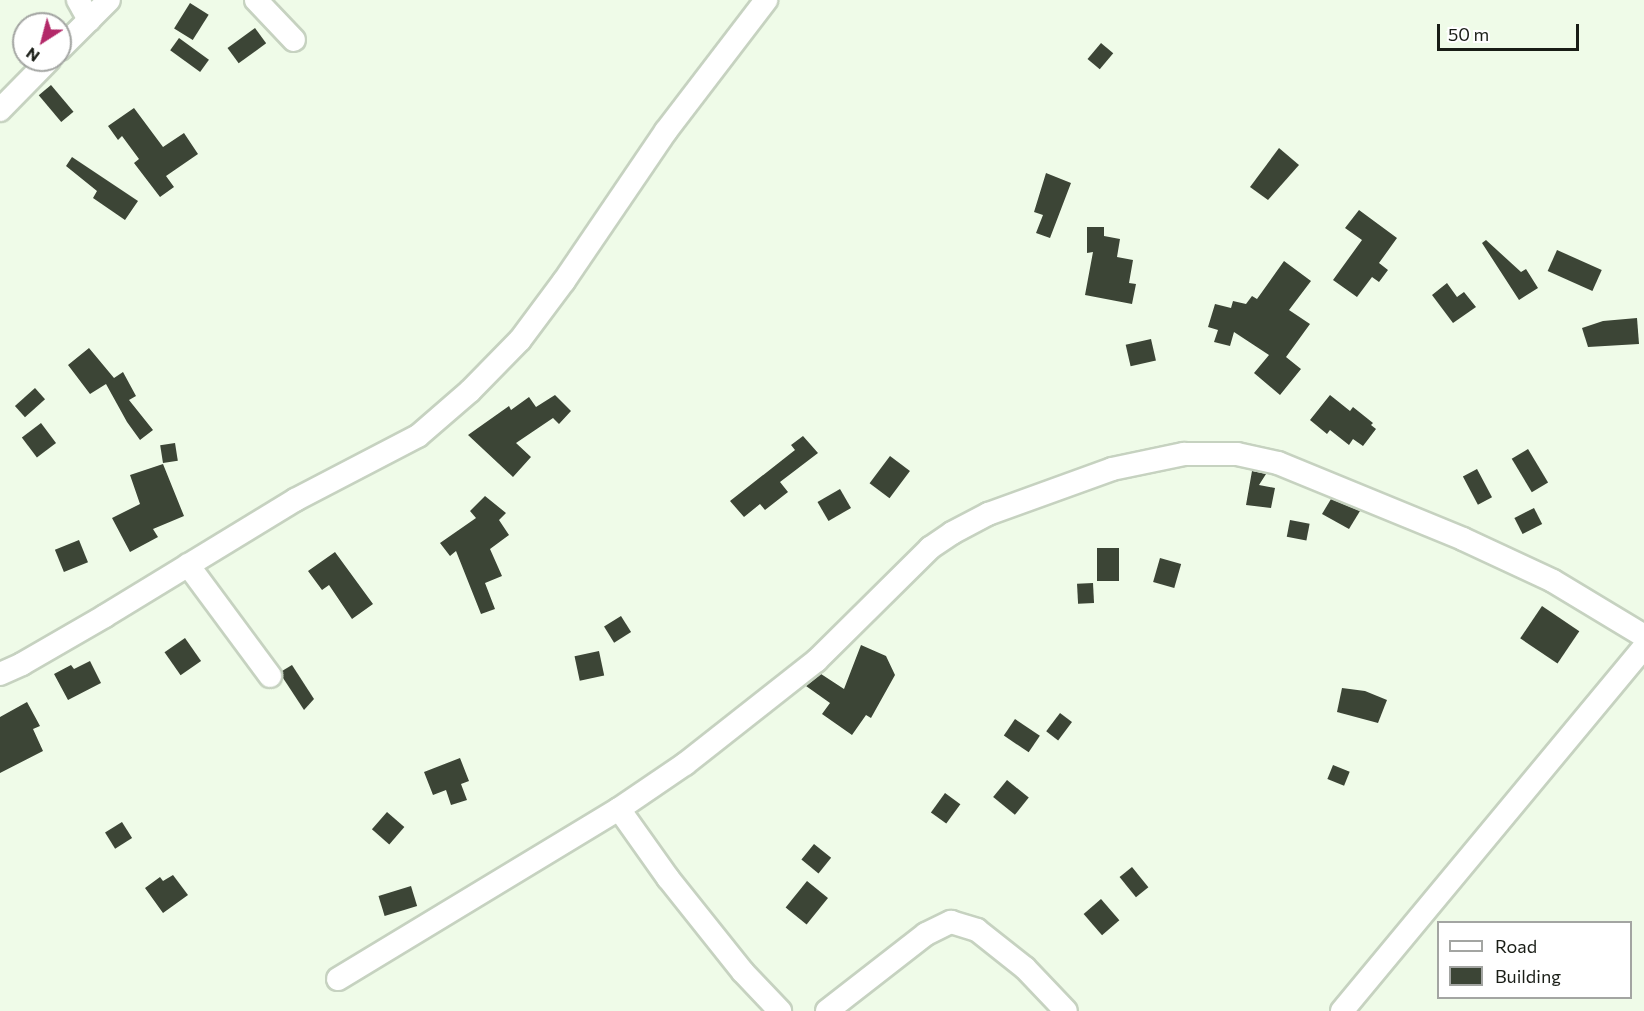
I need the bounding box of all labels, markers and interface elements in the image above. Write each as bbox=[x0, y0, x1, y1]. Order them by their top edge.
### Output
north arrow bbox=[12, 12, 72, 72]
scale bar bbox=[1440, 12, 1582, 50]
text: 50 m bbox=[1448, 23, 1489, 45]
text: N bbox=[22, 44, 43, 67]
legend bbox=[1437, 921, 1632, 999]
text: Road bbox=[1495, 935, 1537, 957]
text: Building bbox=[1495, 965, 1561, 987]

